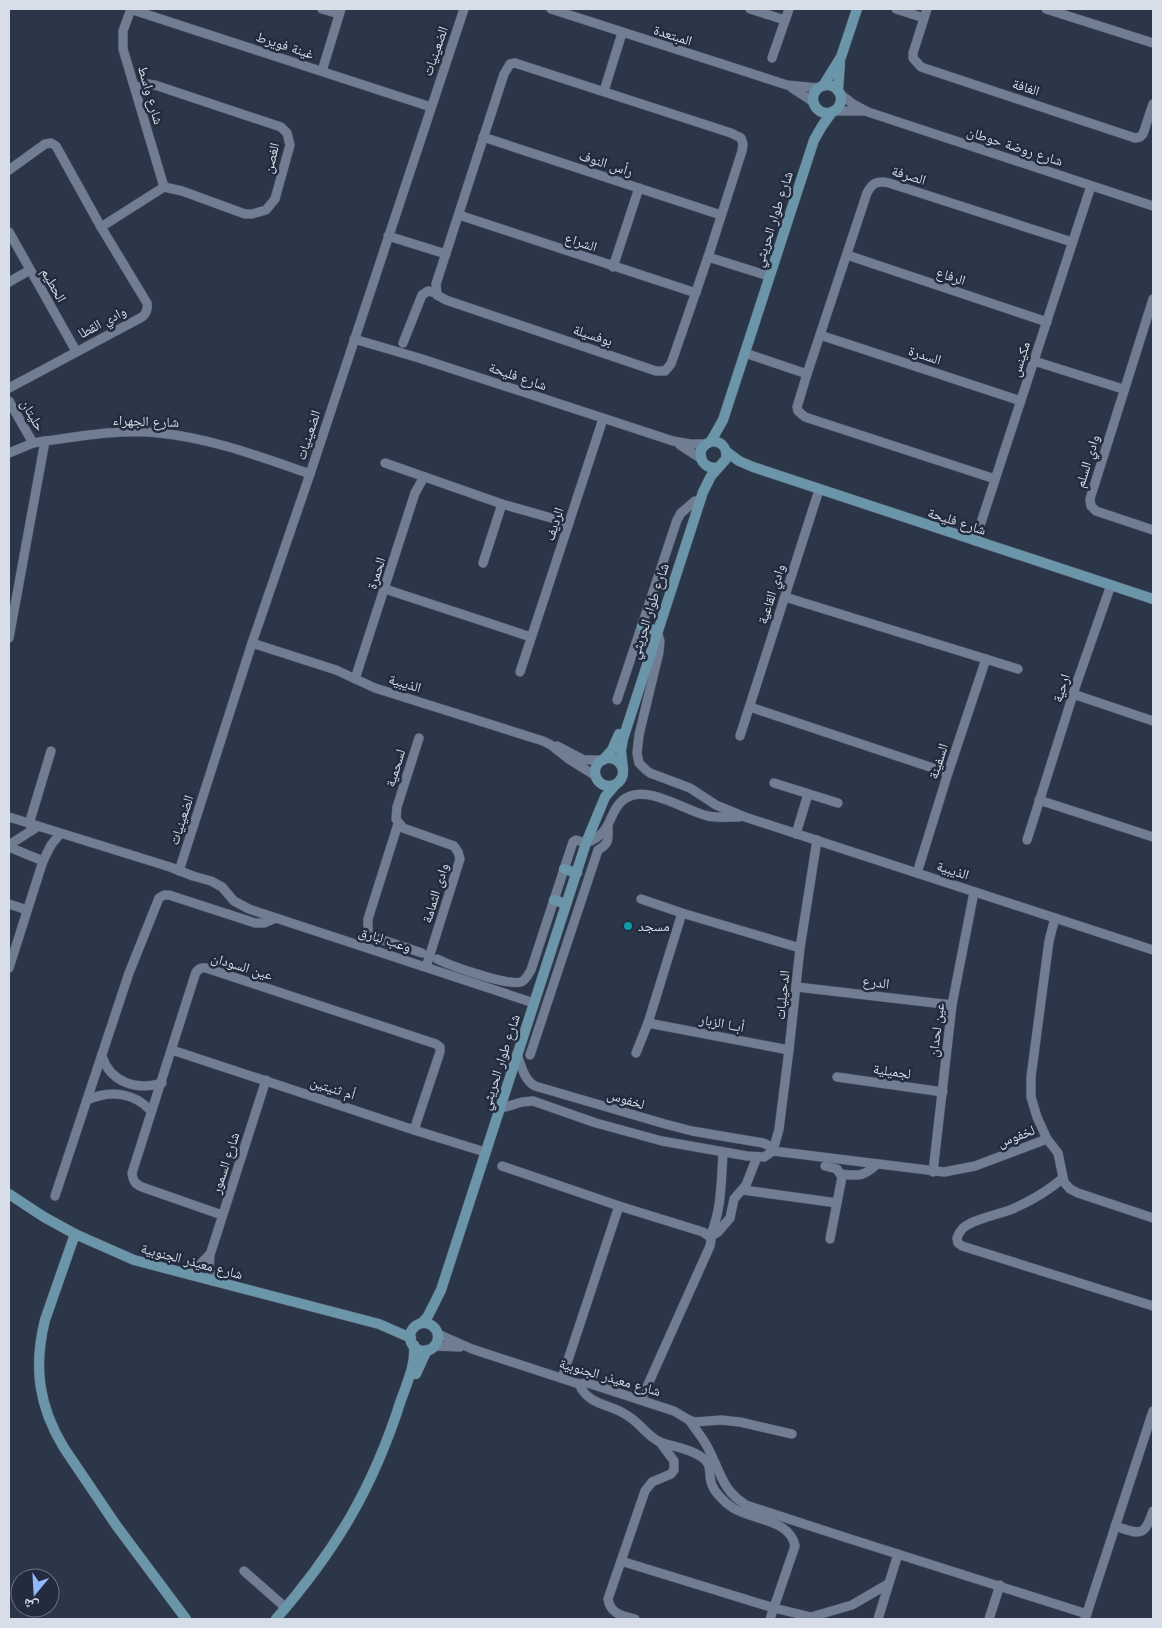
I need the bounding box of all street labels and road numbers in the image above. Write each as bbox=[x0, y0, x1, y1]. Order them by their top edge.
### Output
street label: المبتعدة bbox=[652, 20, 694, 50]
street label: الضعينيات bbox=[418, 24, 452, 78]
street label: غينة فويرط bbox=[254, 27, 316, 63]
street label: شارع واسط bbox=[133, 63, 168, 127]
street label: الغافة bbox=[1010, 74, 1042, 100]
street label: شارع روضة حوطان bbox=[964, 122, 1065, 171]
street label: الغصن bbox=[259, 141, 283, 175]
street label: رأس النوف bbox=[577, 146, 635, 180]
street label: الصرفة bbox=[890, 161, 928, 189]
street label: شارع طوار الحريثي bbox=[749, 169, 799, 270]
street label: الشراع bbox=[562, 228, 599, 257]
street label: الرفاع bbox=[934, 263, 968, 290]
street label: الحطيم bbox=[36, 265, 71, 306]
street label: وادي القطا bbox=[75, 302, 130, 344]
street label: بوفسيلة bbox=[571, 320, 615, 350]
street label: مكينس bbox=[1006, 339, 1034, 379]
street label: السدرة bbox=[906, 341, 944, 369]
street label: شارع فليحة bbox=[486, 358, 550, 395]
street label: حليتان bbox=[17, 396, 49, 434]
street label: الضعينيات bbox=[291, 408, 325, 462]
street label: شارع الجهراء bbox=[112, 411, 180, 432]
street label: وادي السلم bbox=[1070, 432, 1106, 490]
street label: شارع فليحة bbox=[925, 503, 989, 540]
street label: الرديف bbox=[540, 505, 568, 543]
street label: الحمرة bbox=[362, 555, 390, 591]
street label: شارع طوار الحريثي bbox=[625, 561, 675, 662]
street label: وادي القاعية bbox=[753, 562, 792, 627]
street label: الذيبية bbox=[386, 670, 424, 696]
street label: ارحية bbox=[1048, 671, 1074, 705]
street label: السفينة bbox=[924, 741, 952, 781]
street label: لسحمية bbox=[381, 747, 409, 789]
street label: الضعينيات bbox=[164, 793, 198, 847]
street label: الذيبية bbox=[934, 856, 972, 884]
street label: وادى الثمامة bbox=[417, 861, 453, 925]
street label: وعب لبارق bbox=[357, 922, 413, 956]
street label: عين السودان bbox=[209, 948, 275, 984]
street label: الدحيليات bbox=[770, 969, 794, 1021]
street label: الدرع bbox=[861, 971, 890, 994]
street label: عين لحدان bbox=[924, 1002, 948, 1058]
street label: أبــا الزبار bbox=[697, 1010, 746, 1036]
street label: شارع طوار الحريثي bbox=[476, 1012, 526, 1113]
street label: لجميلية bbox=[872, 1059, 912, 1083]
street label: أم ثنيتين bbox=[308, 1072, 358, 1105]
street label: لخفوس bbox=[605, 1085, 647, 1113]
street label: لخفوس bbox=[995, 1121, 1037, 1151]
street label: شارع السمور bbox=[206, 1130, 244, 1197]
street label: شارع معيذر الجنوبية bbox=[139, 1239, 245, 1284]
street label: شارع معيذر الجنوبية bbox=[557, 1354, 663, 1401]

